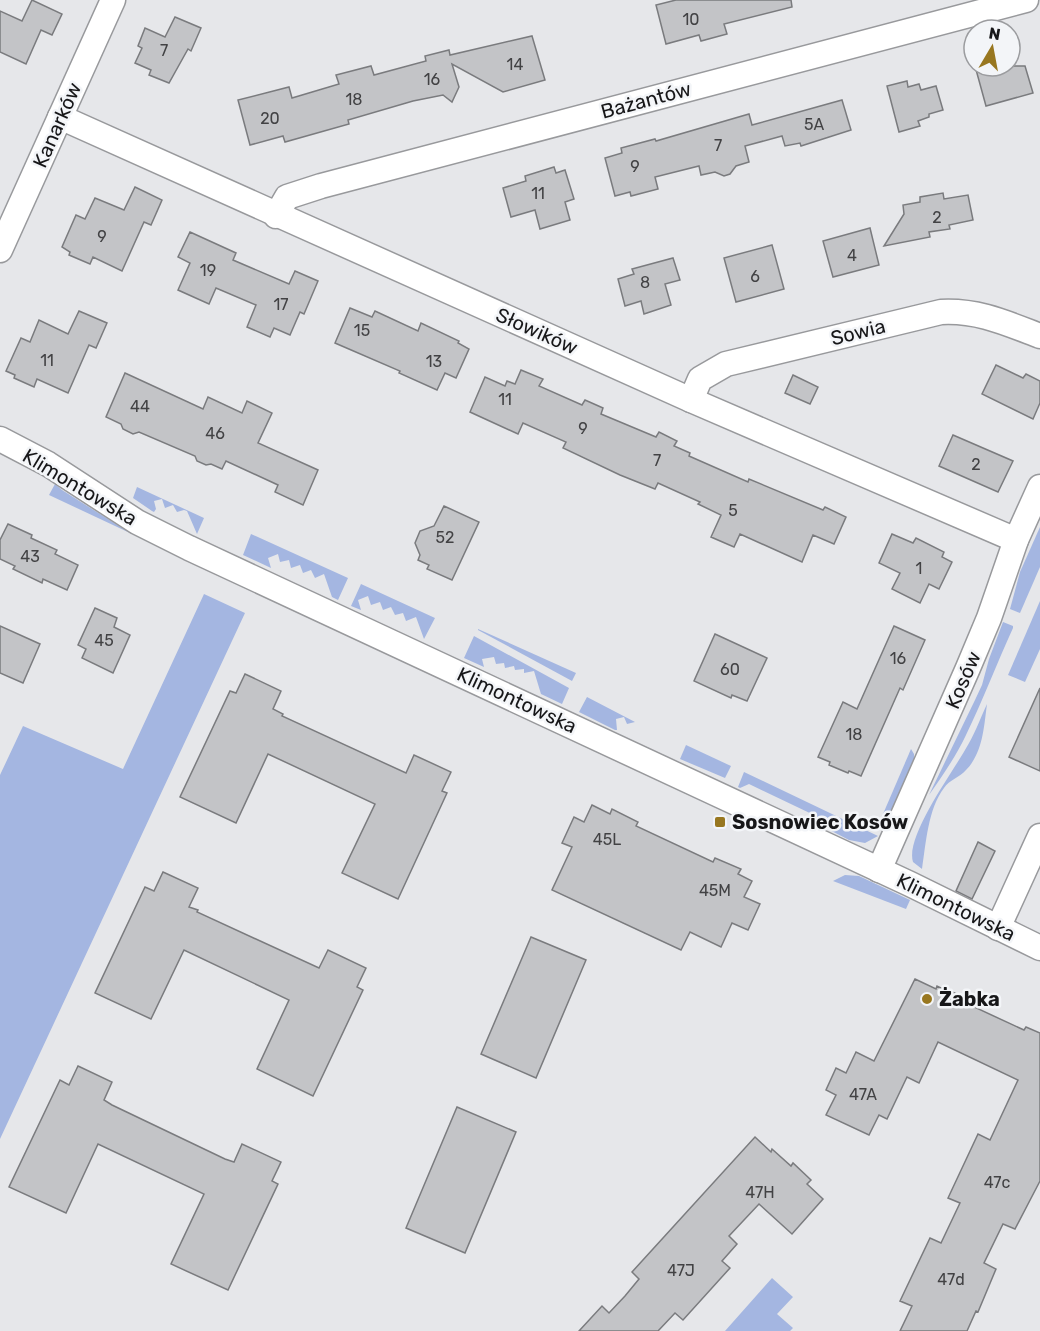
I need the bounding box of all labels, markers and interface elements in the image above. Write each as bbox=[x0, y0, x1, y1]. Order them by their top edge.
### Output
house number: 10 bbox=[682, 10, 700, 29]
north arrow bbox=[962, 18, 1022, 78]
text: N bbox=[987, 23, 1002, 44]
house number: 7 bbox=[160, 41, 168, 60]
house number: 14 bbox=[507, 55, 523, 74]
house number: 16 bbox=[424, 70, 441, 89]
street label: Bażantów bbox=[598, 76, 694, 124]
street label: Kanarków bbox=[28, 79, 86, 171]
house number: 18 bbox=[345, 90, 363, 109]
house number: 20 bbox=[260, 109, 280, 128]
house number: 5A bbox=[804, 115, 824, 134]
house number: 7 bbox=[714, 136, 722, 155]
house number: 9 bbox=[630, 157, 640, 176]
house number: 11 bbox=[531, 184, 545, 203]
house number: 2 bbox=[932, 208, 942, 227]
house number: 9 bbox=[97, 227, 107, 246]
house number: 4 bbox=[847, 246, 857, 265]
house number: 19 bbox=[200, 261, 216, 280]
house number: 6 bbox=[750, 267, 760, 286]
house number: 8 bbox=[640, 273, 650, 292]
house number: 17 bbox=[273, 295, 289, 314]
street label: Słowików bbox=[492, 302, 582, 360]
street label: Sowia bbox=[828, 314, 888, 350]
house number: 15 bbox=[354, 321, 370, 340]
house number: 11 bbox=[40, 351, 54, 370]
house number: 13 bbox=[426, 352, 442, 371]
house number: 11 bbox=[498, 390, 512, 409]
house number: 44 bbox=[130, 397, 150, 416]
house number: 9 bbox=[578, 419, 588, 438]
house number: 46 bbox=[205, 424, 225, 443]
street label: Klimontowska bbox=[18, 443, 142, 531]
house number: 7 bbox=[653, 451, 661, 470]
house number: 2 bbox=[971, 455, 981, 474]
house number: 5 bbox=[728, 501, 738, 520]
house number: 52 bbox=[436, 528, 454, 547]
house number: 43 bbox=[20, 547, 40, 566]
house number: 1 bbox=[916, 559, 922, 578]
house number: 45 bbox=[94, 631, 114, 650]
street label: Kosów bbox=[940, 648, 986, 712]
house number: 16 bbox=[890, 649, 907, 668]
house number: 60 bbox=[720, 660, 740, 679]
street label: Klimontowska bbox=[453, 662, 581, 738]
house number: 18 bbox=[845, 725, 863, 744]
place label: Sosnowiec Kosów bbox=[732, 810, 909, 834]
marker: Sosnowiec Kosów bbox=[713, 815, 727, 829]
house number: 45L bbox=[593, 830, 621, 849]
street label: Klimontowska bbox=[893, 868, 1019, 946]
house number: 45M bbox=[699, 881, 731, 900]
place label: Żabka bbox=[939, 987, 1000, 1011]
marker: Żabka bbox=[920, 992, 934, 1006]
house number: 47A bbox=[849, 1085, 877, 1104]
house number: 47c bbox=[984, 1173, 1011, 1192]
house number: 47H bbox=[745, 1183, 775, 1202]
house number: 47J bbox=[667, 1261, 695, 1280]
house number: 47d bbox=[937, 1270, 965, 1289]

